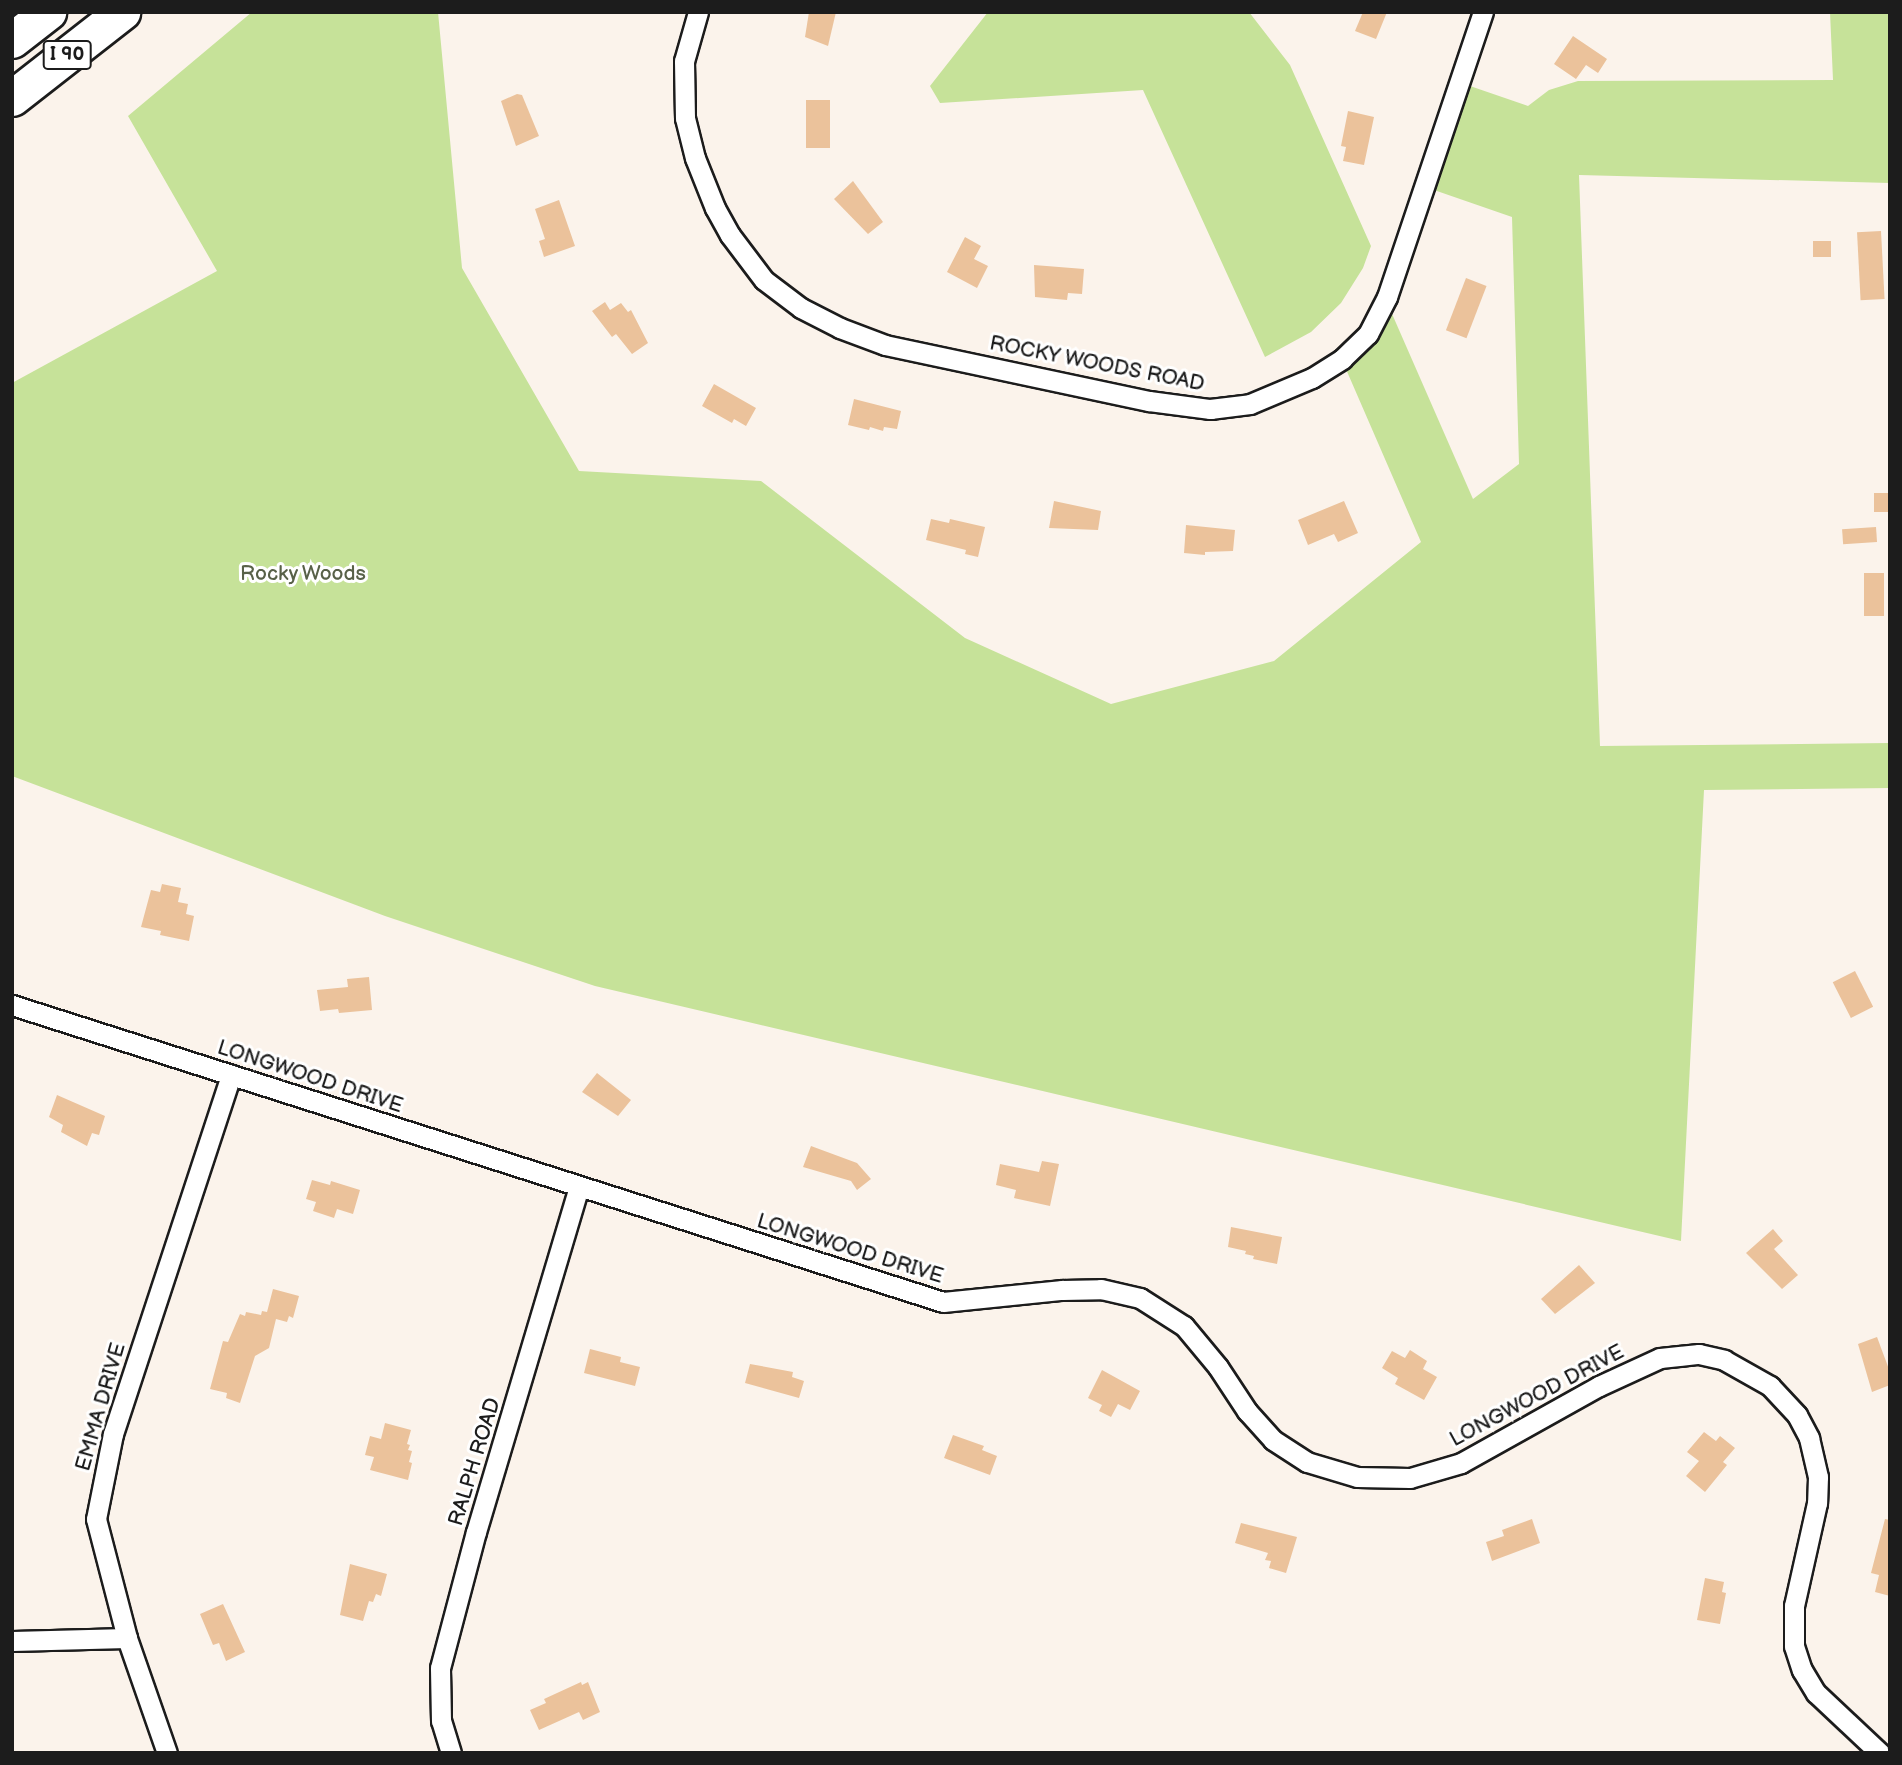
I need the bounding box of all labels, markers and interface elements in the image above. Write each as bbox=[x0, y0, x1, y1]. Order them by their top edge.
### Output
road number: I 90 bbox=[42, 40, 92, 70]
street label: ROCKY WOODS ROAD bbox=[987, 331, 1207, 397]
park label: Rocky Woods bbox=[239, 561, 367, 587]
street label: LONGWOOD DRIVE bbox=[214, 1035, 406, 1119]
street label: LONGWOOD DRIVE bbox=[754, 1209, 946, 1289]
street label: LONGWOOD DRIVE bbox=[1446, 1339, 1628, 1453]
street label: EMMA DRIVE bbox=[71, 1340, 131, 1474]
street label: RALPH ROAD bbox=[444, 1395, 506, 1529]

